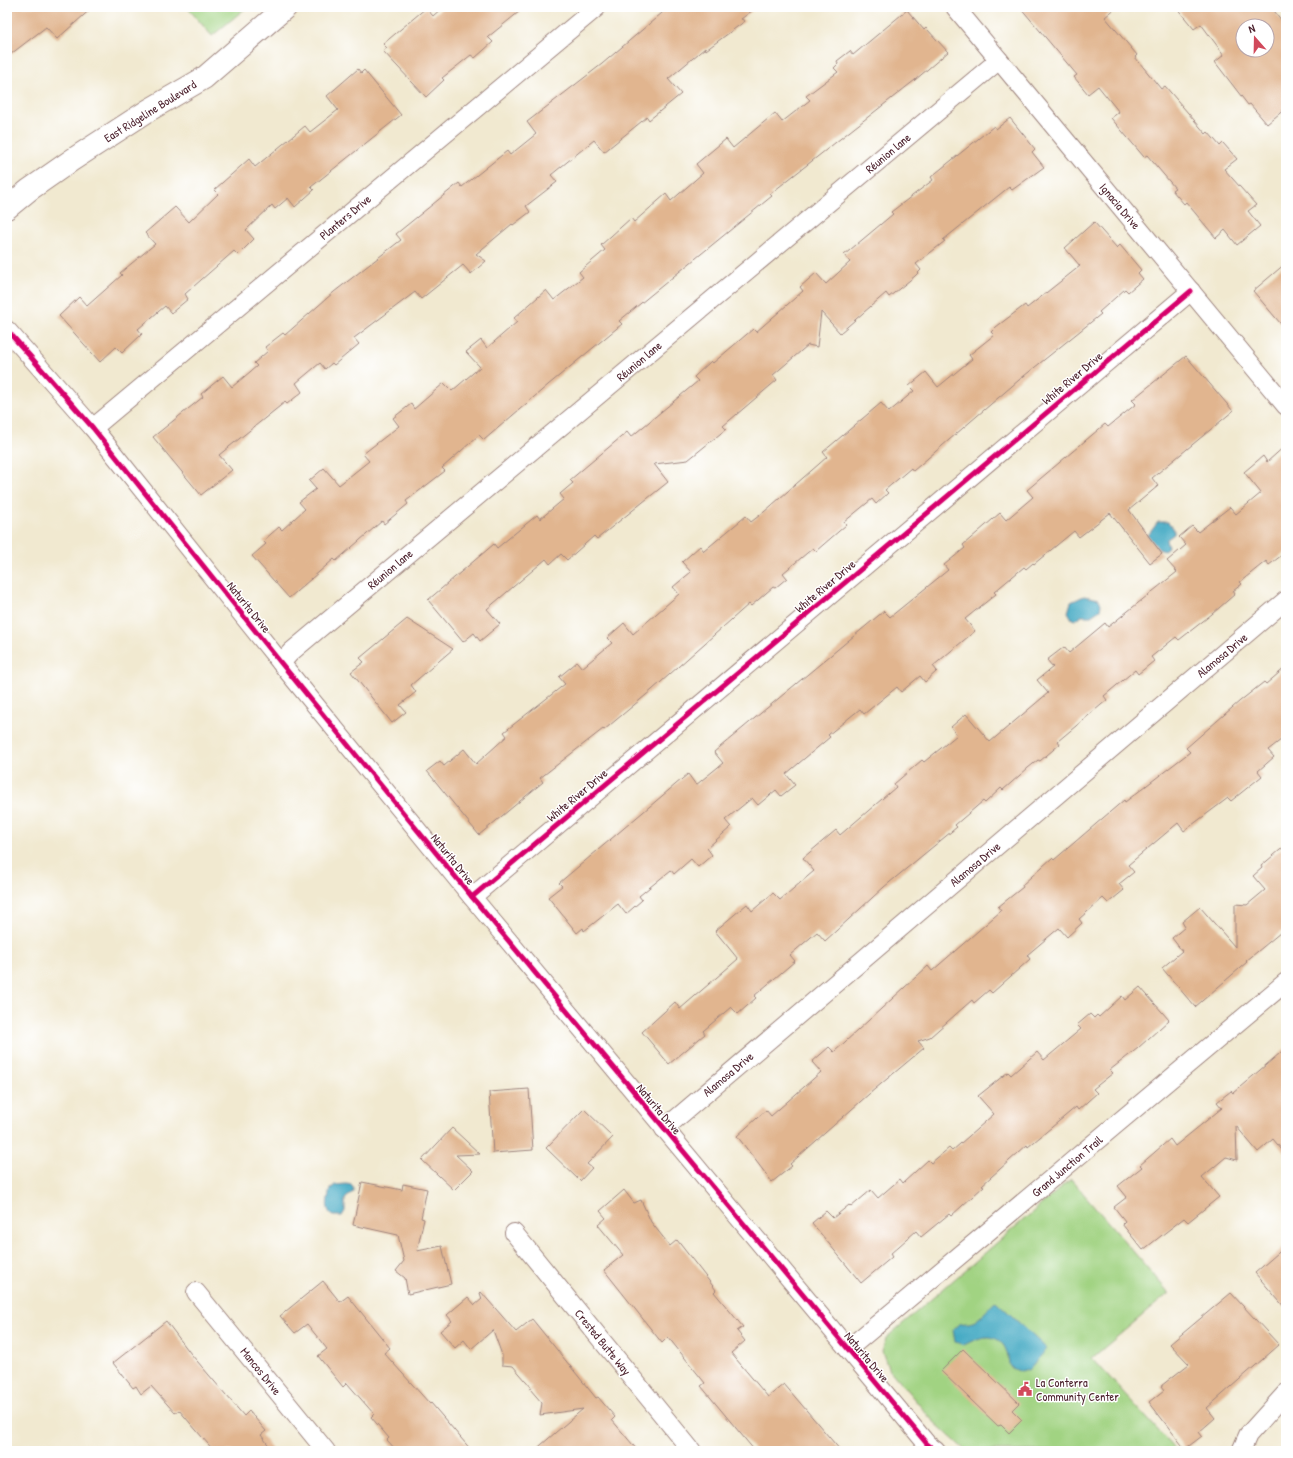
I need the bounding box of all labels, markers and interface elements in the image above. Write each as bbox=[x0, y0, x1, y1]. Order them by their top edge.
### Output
north arrow bbox=[1235, 18, 1275, 58]
text: N bbox=[1246, 21, 1257, 36]
street label: East Ridgeline Boulevard bbox=[101, 76, 200, 146]
street label: Réunion lane bbox=[862, 129, 914, 177]
street label: Ignacia Drive bbox=[1096, 179, 1145, 233]
street label: Planters Drive bbox=[316, 190, 375, 244]
street label: Réunion lane bbox=[613, 337, 665, 385]
street label: White River Drive bbox=[1038, 347, 1106, 408]
street label: Réunion lane bbox=[364, 545, 416, 593]
street label: White River Drive bbox=[791, 555, 859, 616]
street label: Naturita Drive bbox=[223, 578, 275, 636]
street label: Alamosa Drive bbox=[1193, 629, 1251, 681]
street label: White River Drive bbox=[543, 764, 611, 825]
street label: Naturita Drive bbox=[427, 830, 479, 888]
street label: Alamosa Drive bbox=[946, 838, 1004, 890]
street label: Alamosa Drive bbox=[699, 1048, 757, 1100]
street label: Naturita Drive bbox=[633, 1080, 685, 1138]
street label: Grand Junction Trail bbox=[1028, 1131, 1107, 1201]
street label: Crested Butte Way bbox=[571, 1305, 635, 1379]
street label: Naturita Drive bbox=[841, 1328, 893, 1386]
street label: Mancos Drive bbox=[237, 1344, 286, 1399]
place label: La Conterra Community Center bbox=[1036, 1374, 1119, 1405]
public building icon: La Conterra Community Center bbox=[1017, 1381, 1033, 1397]

